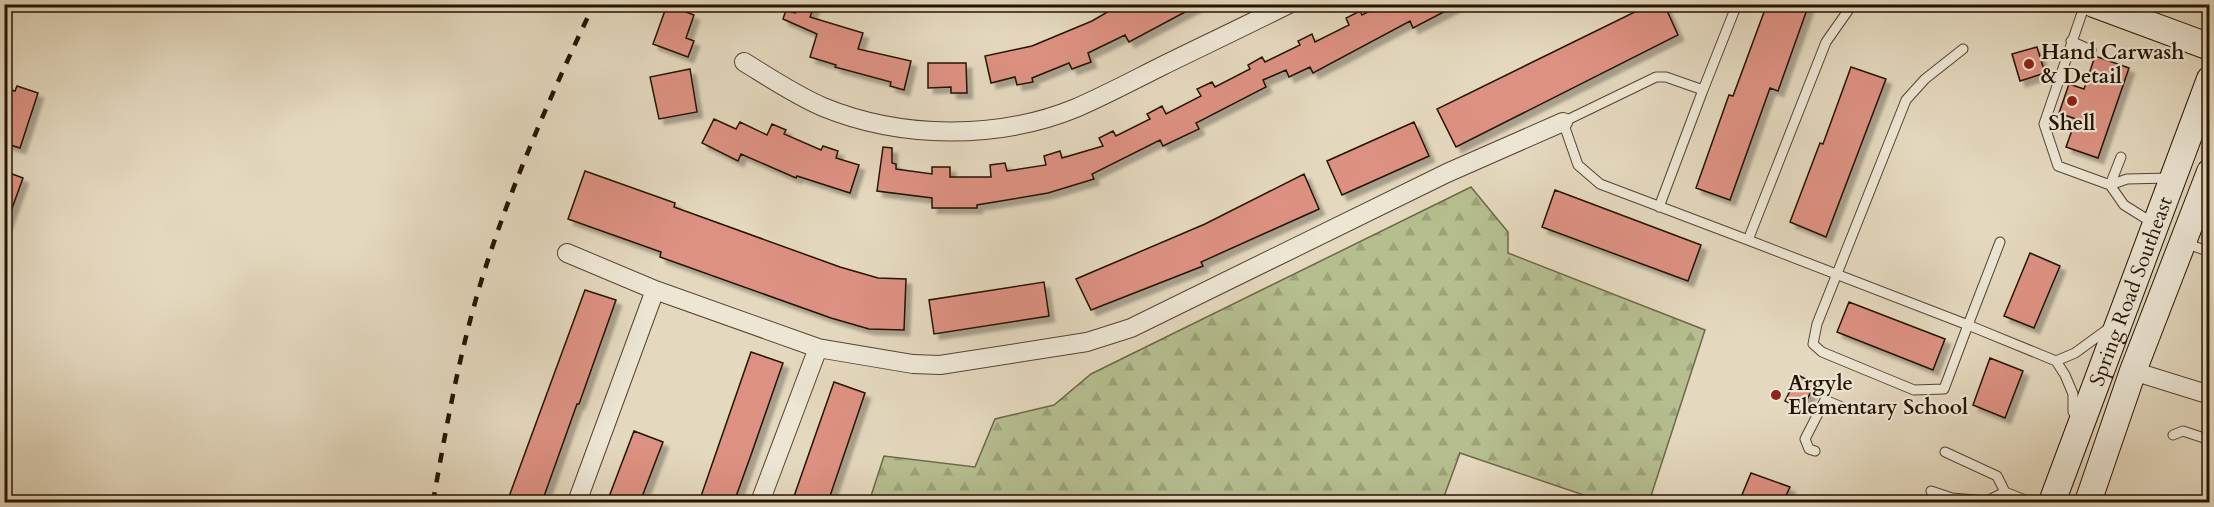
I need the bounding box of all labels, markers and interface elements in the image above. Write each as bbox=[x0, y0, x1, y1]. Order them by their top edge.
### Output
place label: Hand Carwash & Detail bbox=[2041, 38, 2184, 91]
marker: Hand Carwash & Detail bbox=[2022, 57, 2036, 71]
marker: Shell bbox=[2065, 94, 2079, 108]
place label: Shell bbox=[2049, 109, 2095, 138]
street label: Spring Road Southeast bbox=[2083, 192, 2180, 390]
place label: Argyle Elementary School bbox=[1788, 369, 1968, 422]
marker: Argyle Elementary School bbox=[1769, 388, 1783, 402]

